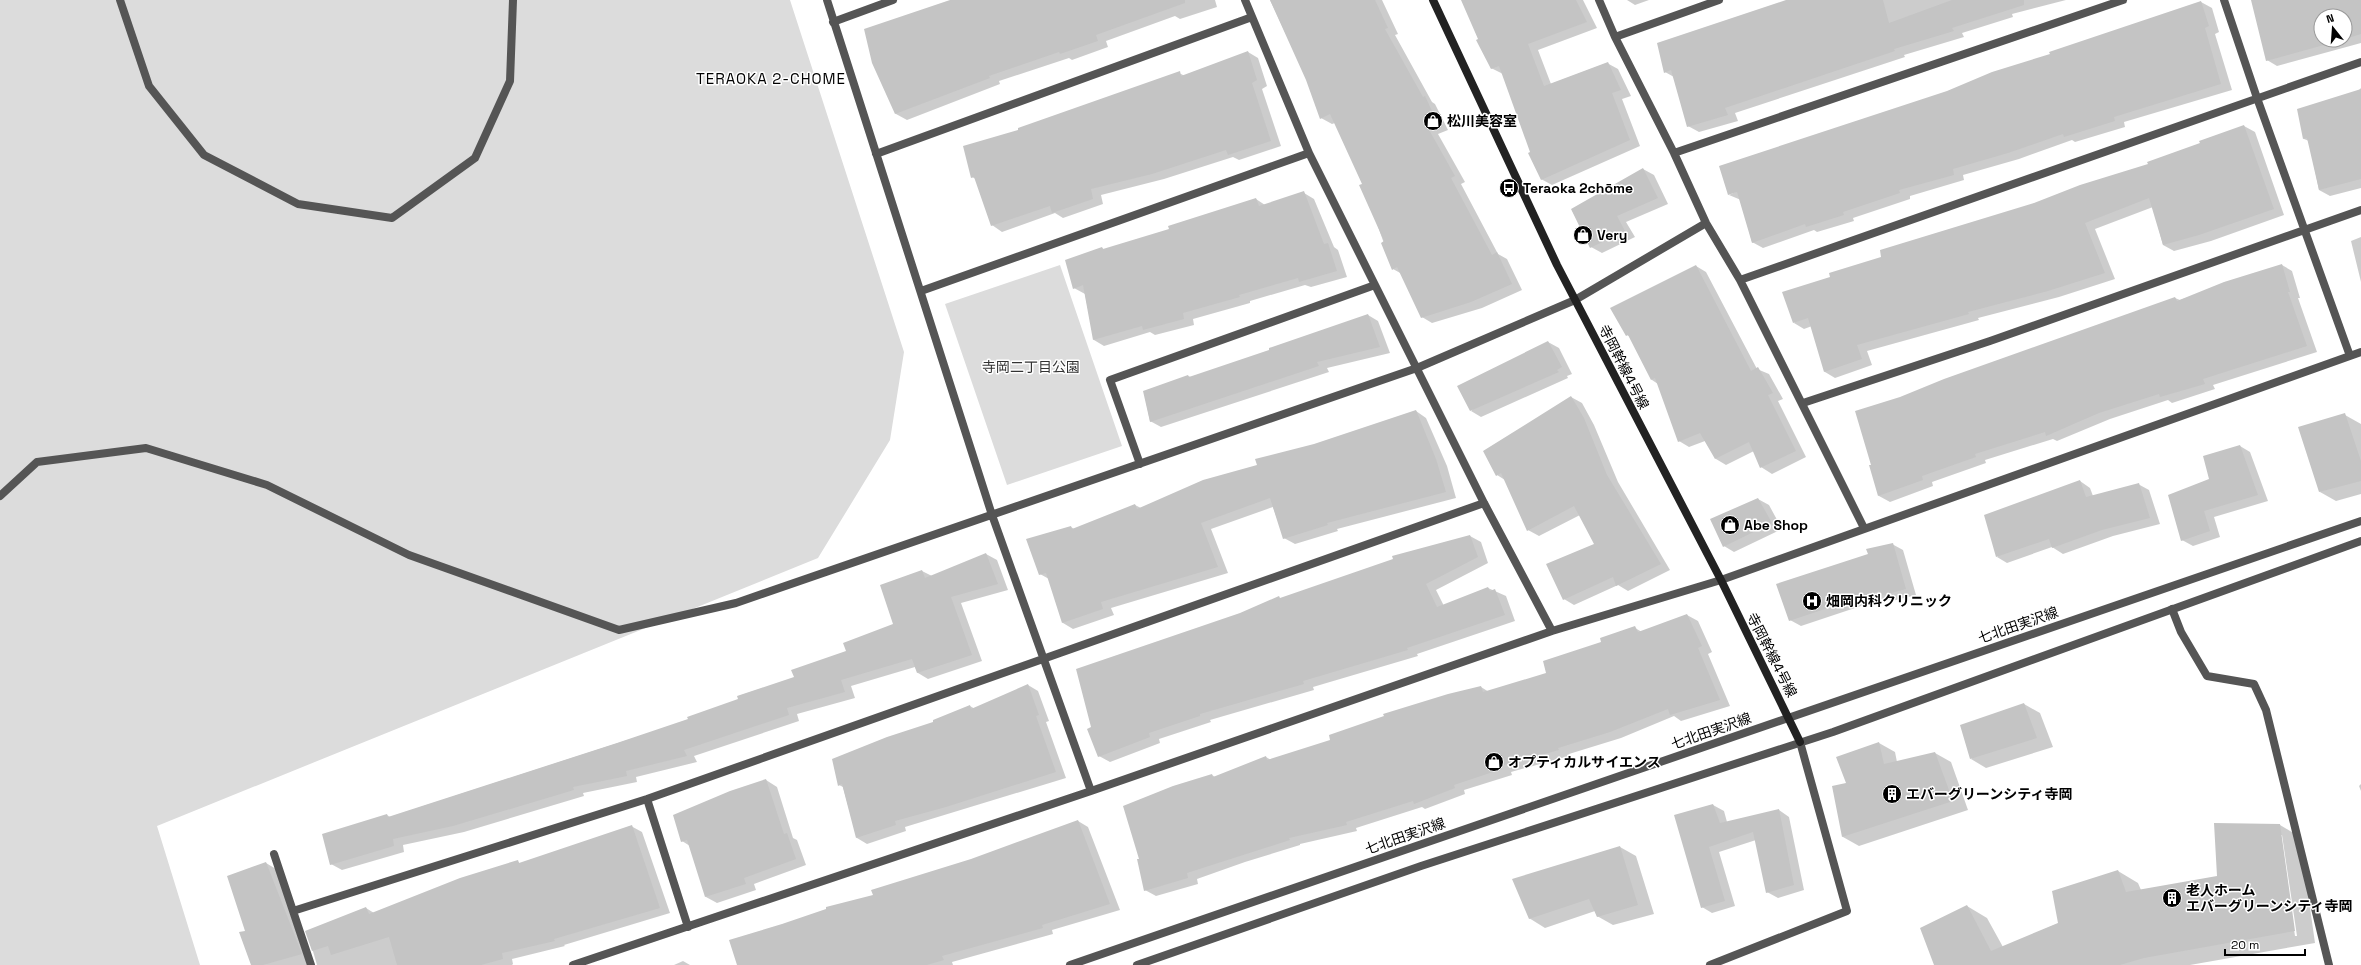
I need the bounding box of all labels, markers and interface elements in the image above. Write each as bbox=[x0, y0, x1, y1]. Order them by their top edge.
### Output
north arrow bbox=[2313, 8, 2353, 48]
text: N bbox=[2325, 11, 2336, 26]
district label: TERAOKA 2-CHOME bbox=[696, 69, 846, 88]
shop icon: 松川美容室 bbox=[1422, 110, 1444, 132]
place label: 松川美容室 bbox=[1447, 112, 1517, 130]
bus stop icon: Teraoka 2chōme bbox=[1498, 177, 1520, 199]
place label: Teraoka 2chōme bbox=[1523, 179, 1633, 197]
shop icon: Very bbox=[1572, 224, 1594, 246]
place label: Very bbox=[1597, 226, 1627, 244]
street label: 寺岡幹線4号線 bbox=[1595, 322, 1653, 412]
park label: 寺岡二丁目公園 bbox=[982, 358, 1080, 376]
shop icon: Abe Shop bbox=[1719, 514, 1741, 536]
place label: Abe Shop bbox=[1744, 516, 1808, 534]
hospital icon: 畑岡内科クリニック bbox=[1801, 590, 1823, 612]
place label: 畑岡内科クリニック bbox=[1826, 592, 1952, 610]
street label: 七北田実沢線 bbox=[1975, 603, 2061, 647]
street label: 寺岡幹線4号線 bbox=[1743, 610, 1801, 700]
street label: 七北田実沢線 bbox=[1668, 709, 1754, 753]
shop icon: オプティカルサイエンス bbox=[1483, 751, 1505, 773]
place label: オプティカルサイエンス bbox=[1508, 753, 1661, 771]
building icon: エバーグリーンシティ寺岡 bbox=[1881, 783, 1903, 805]
place label: エバーグリーンシティ寺岡 bbox=[1906, 785, 2072, 803]
street label: 七北田実沢線 bbox=[1362, 814, 1448, 858]
place label: 老人ホーム エバーグリーンシティ寺岡 bbox=[2186, 881, 2352, 915]
building icon: 老人ホーム エバーグリーンシティ寺岡 bbox=[2161, 887, 2183, 909]
scale bar bbox=[2225, 931, 2305, 957]
text: 20 m bbox=[2231, 937, 2259, 953]

